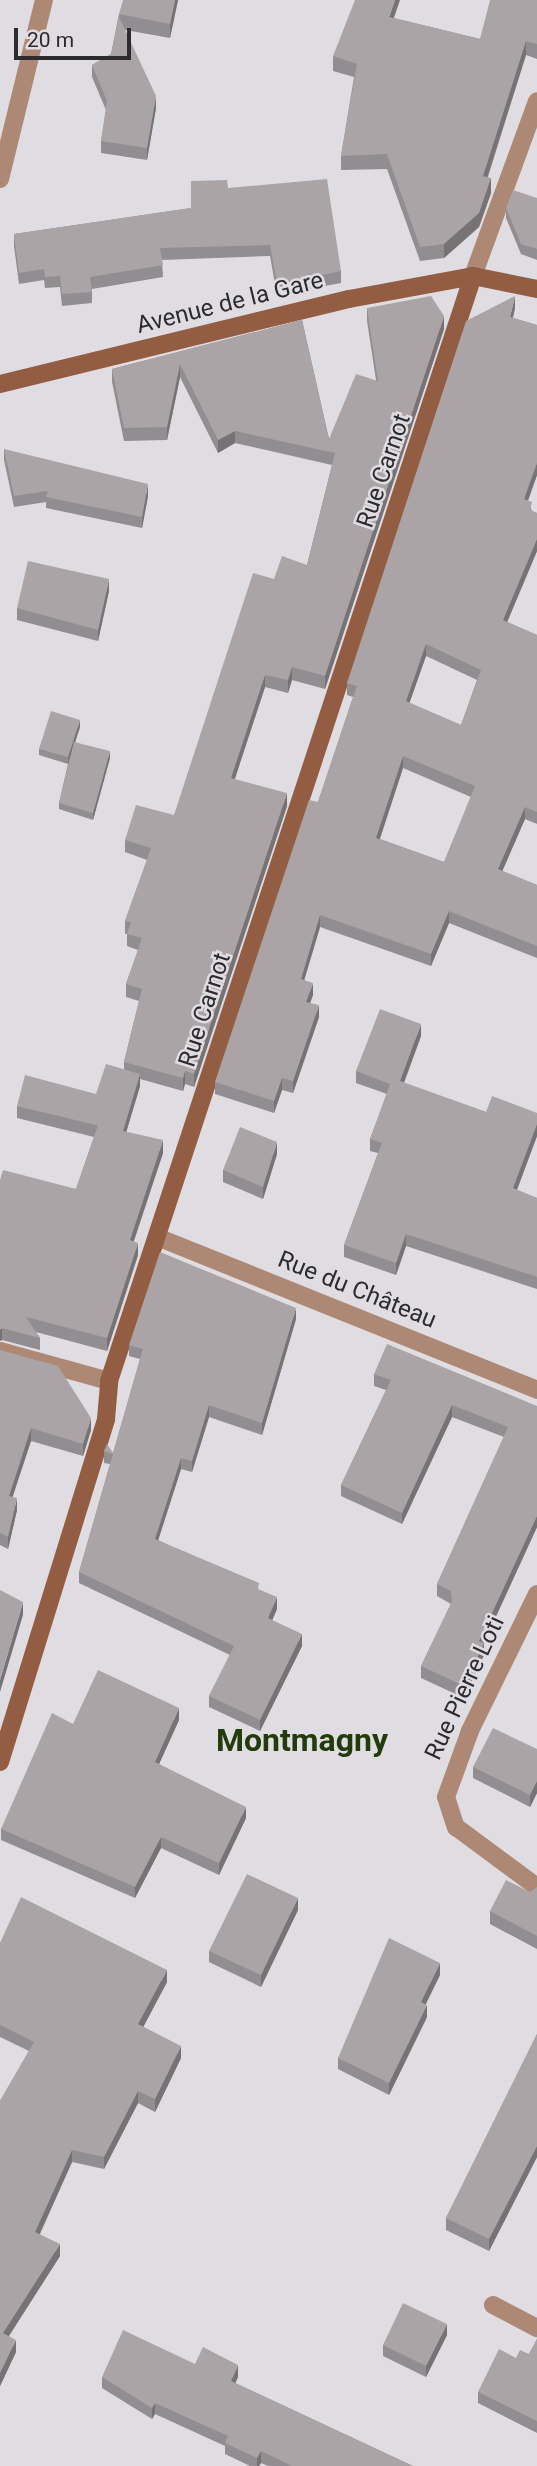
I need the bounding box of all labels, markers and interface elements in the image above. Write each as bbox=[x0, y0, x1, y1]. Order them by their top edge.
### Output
scale bar bbox=[18, 14, 135, 58]
text: 20 m bbox=[27, 28, 74, 52]
street label: Avenue de la Gare bbox=[134, 266, 326, 340]
street label: Rue Carnot bbox=[351, 410, 417, 532]
street label: Rue Carnot bbox=[173, 949, 237, 1071]
street label: Rue du Château bbox=[274, 1245, 440, 1335]
street label: Rue Pierre Loti bbox=[419, 1611, 511, 1765]
district label: Montmagny bbox=[216, 1721, 388, 1759]

